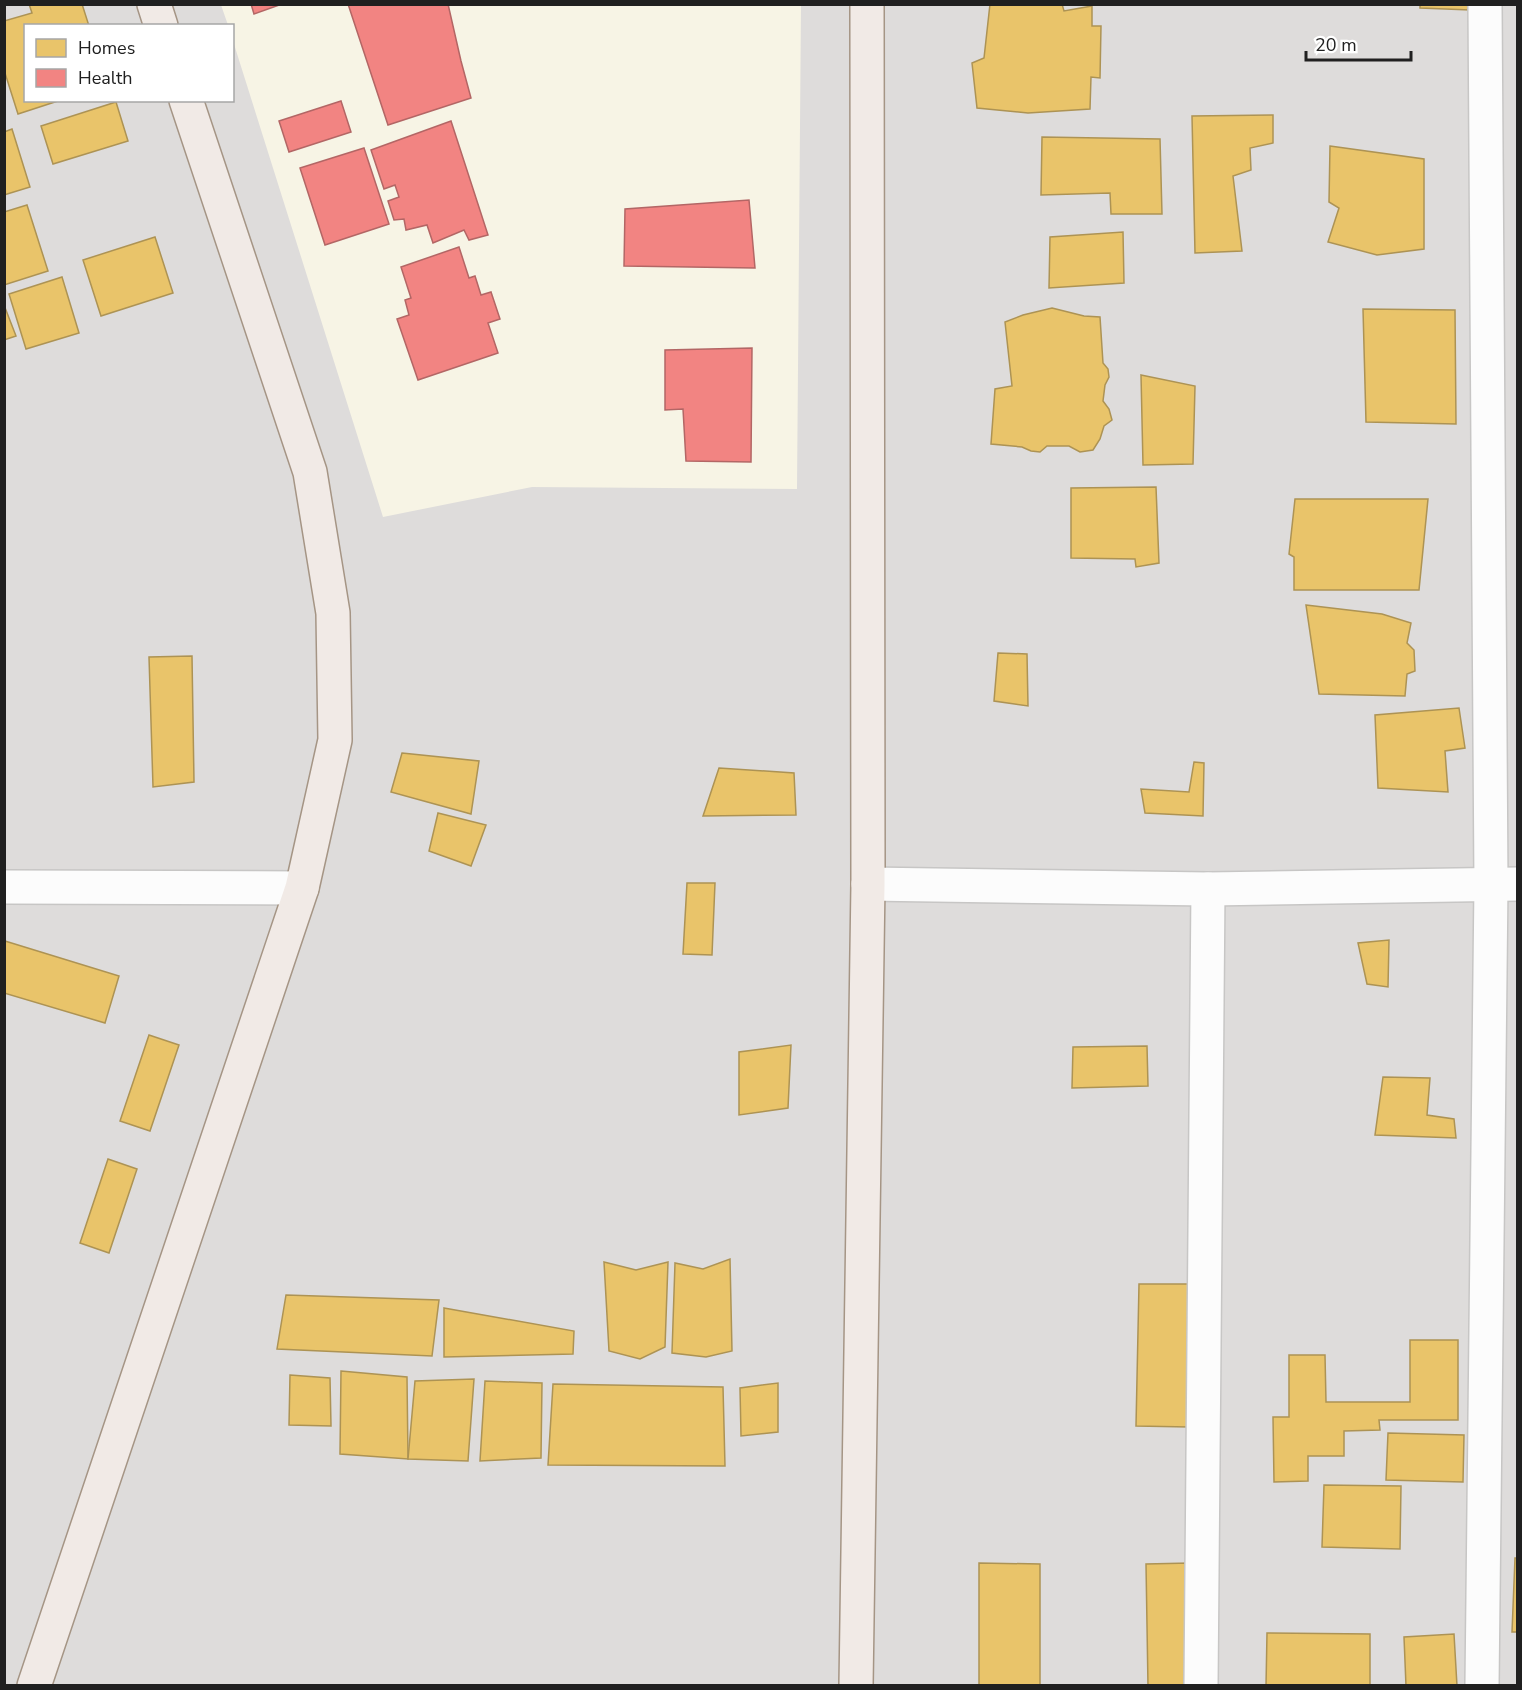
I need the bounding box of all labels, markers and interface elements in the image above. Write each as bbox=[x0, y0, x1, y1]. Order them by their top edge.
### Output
legend bbox=[24, 24, 234, 102]
scale bar bbox=[1306, 24, 1411, 62]
text: 20 m bbox=[1315, 33, 1357, 57]
text: Homes bbox=[78, 36, 135, 60]
text: Health bbox=[78, 66, 133, 90]

